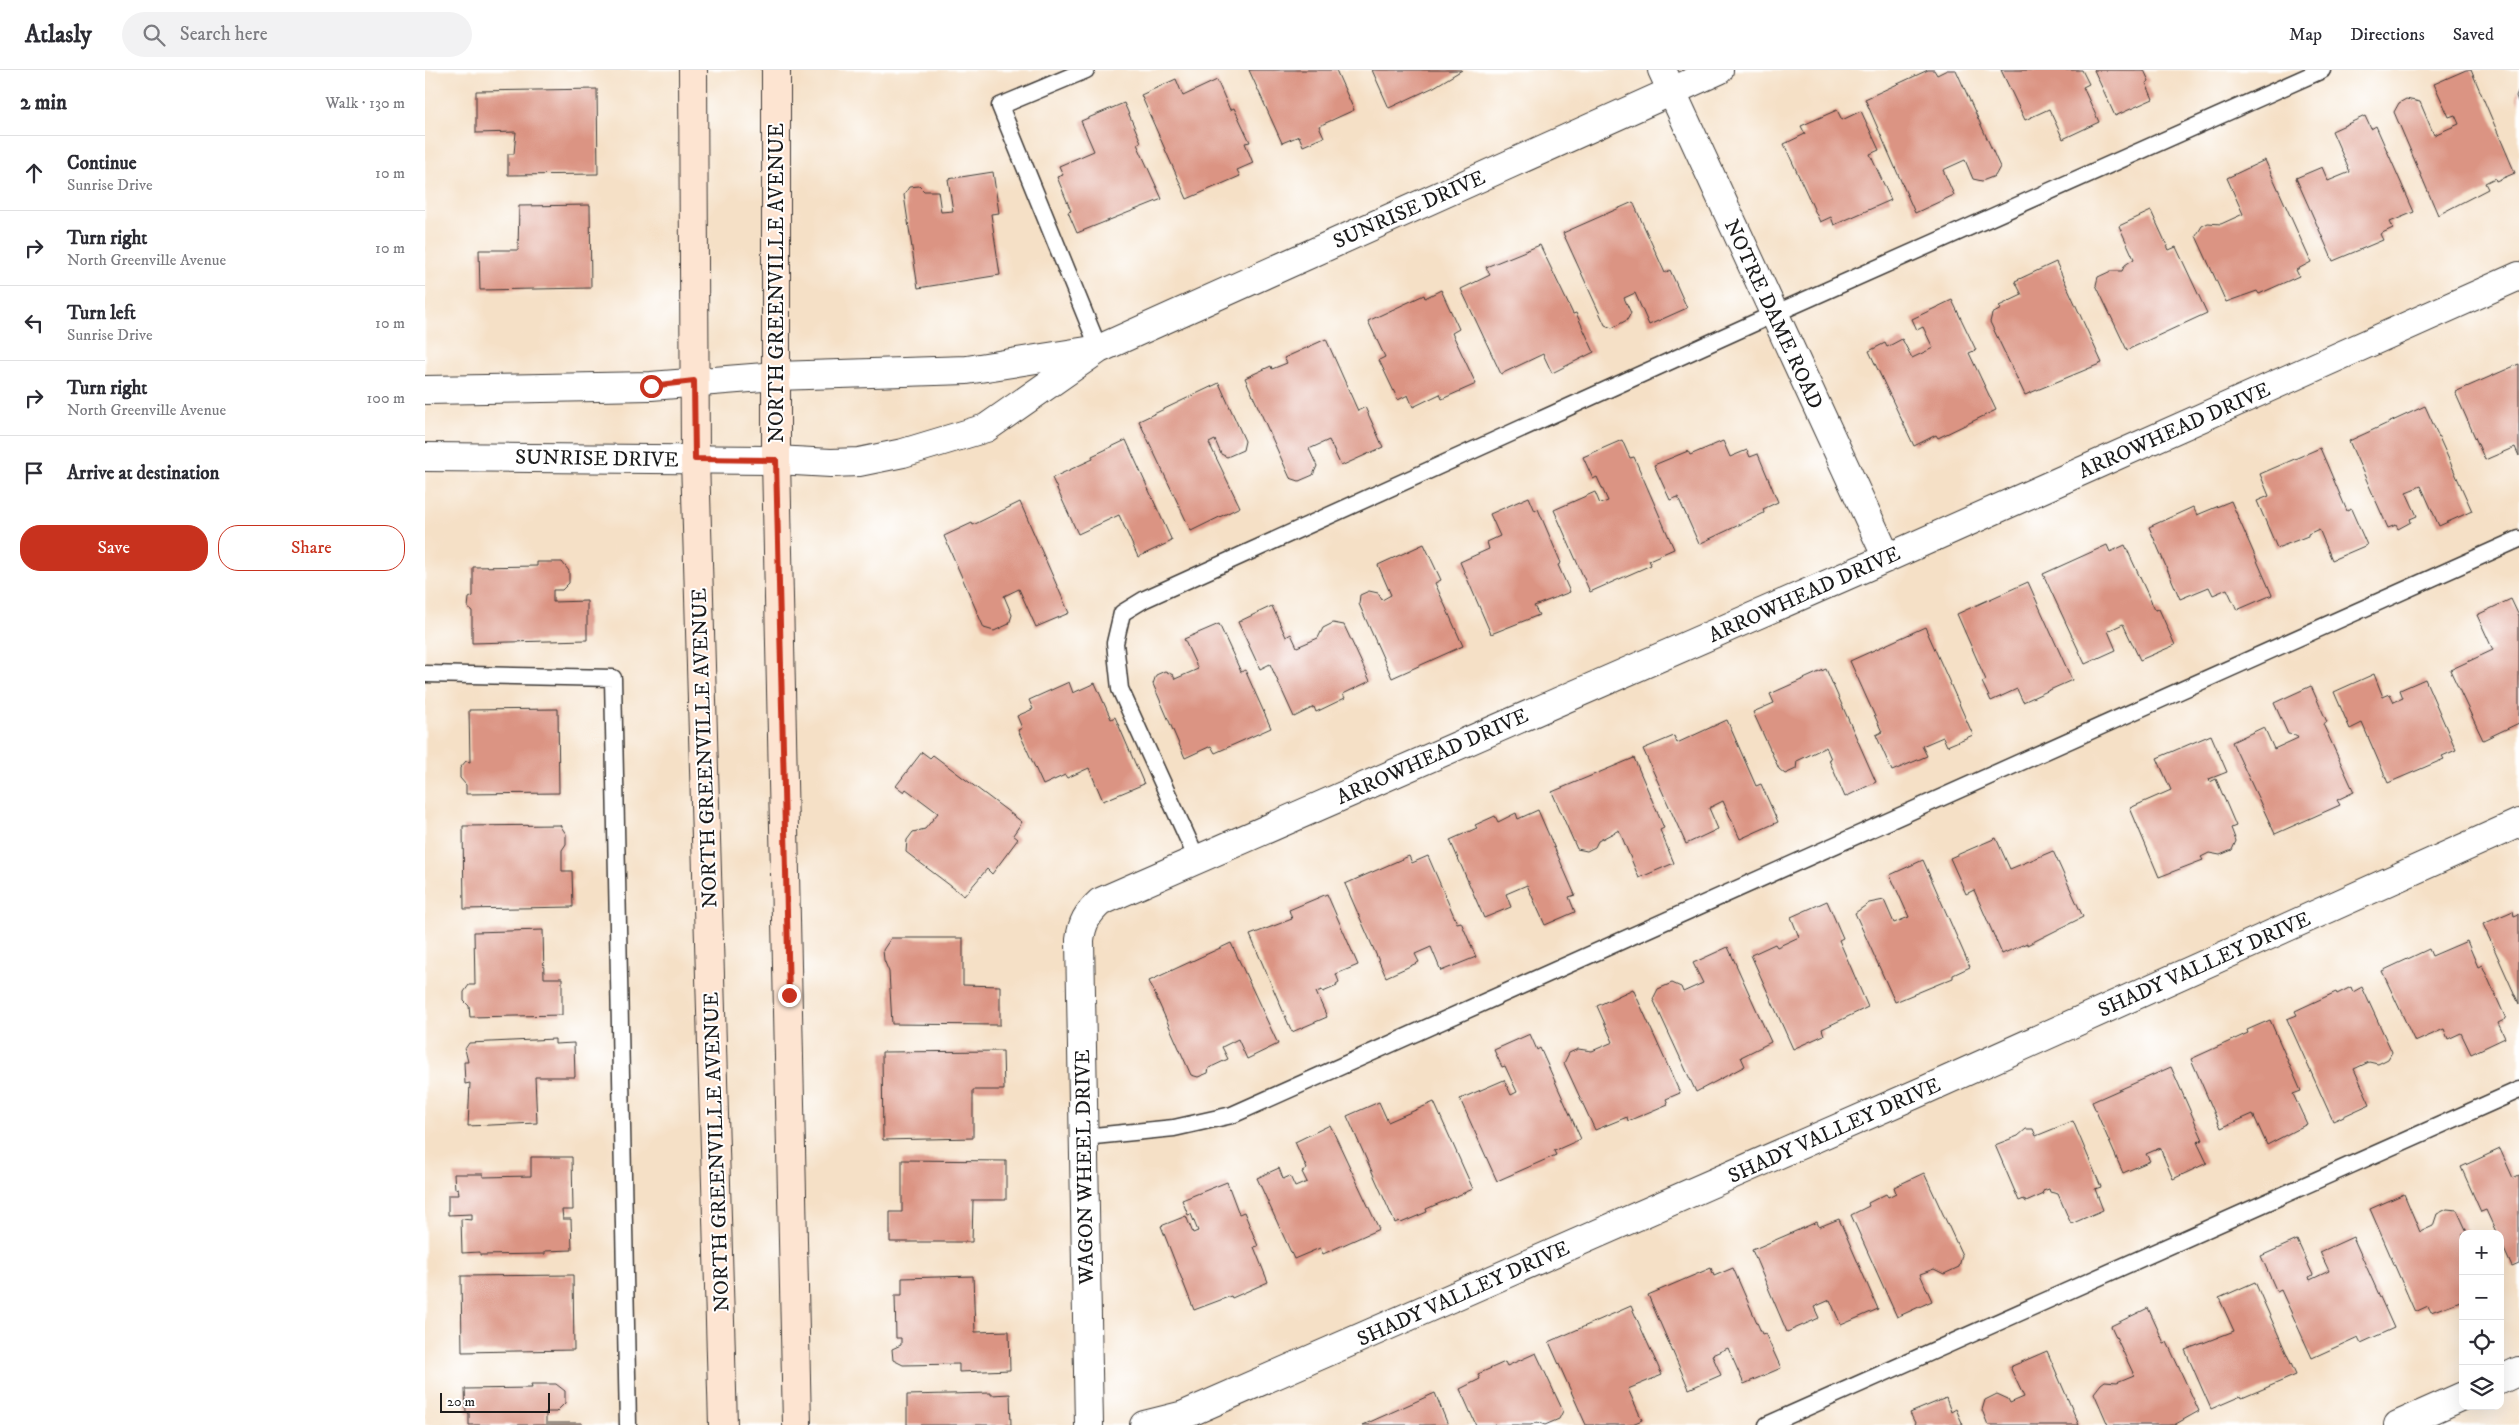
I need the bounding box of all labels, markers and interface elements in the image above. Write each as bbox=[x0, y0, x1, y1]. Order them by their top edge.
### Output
search box bbox=[122, 12, 472, 57]
text: Atlasly bbox=[25, 20, 92, 50]
icon: search bbox=[140, 21, 168, 49]
text: Search here bbox=[180, 23, 268, 46]
text: Map bbox=[2289, 24, 2322, 46]
text: Directions bbox=[2350, 24, 2425, 46]
text: Saved bbox=[2453, 24, 2494, 46]
text: 2 min bbox=[20, 90, 67, 116]
text: Walk · 130 m bbox=[325, 93, 405, 113]
street label: NORTH GREENVILLE AVENUE bbox=[764, 123, 790, 443]
text: Continue bbox=[67, 152, 137, 175]
icon: ahead bbox=[20, 159, 48, 187]
text: 10 m bbox=[375, 163, 405, 183]
street label: SUNRISE DRIVE bbox=[1329, 165, 1490, 255]
text: Sunrise Drive bbox=[67, 175, 153, 195]
street label: NOTRE DAME ROAD bbox=[1718, 216, 1828, 413]
text: Turn right bbox=[67, 227, 147, 250]
icon: right bbox=[20, 234, 48, 262]
text: 10 m bbox=[375, 238, 405, 258]
text: North Greenville Avenue bbox=[67, 250, 226, 270]
text: Turn left bbox=[67, 302, 136, 325]
icon: left bbox=[20, 309, 48, 337]
text: 10 m bbox=[375, 313, 405, 333]
text: Sunrise Drive bbox=[67, 325, 153, 345]
route start bbox=[640, 375, 663, 398]
text: Turn right bbox=[67, 377, 147, 400]
street label: ARROWHEAD DRIVE bbox=[2074, 377, 2274, 485]
icon: right bbox=[20, 384, 48, 412]
text: 100 m bbox=[367, 388, 405, 408]
text: North Greenville Avenue bbox=[67, 400, 226, 420]
street label: SUNRISE DRIVE bbox=[515, 445, 679, 473]
icon: arrive bbox=[20, 459, 48, 487]
text: Arrive at destination bbox=[67, 462, 219, 485]
button: Save bbox=[20, 525, 208, 571]
button: Share bbox=[218, 525, 405, 571]
street label: ARROWHEAD DRIVE bbox=[1704, 541, 1904, 649]
street label: NORTH GREENVILLE AVENUE bbox=[686, 587, 724, 908]
street label: ARROWHEAD DRIVE bbox=[1332, 703, 1532, 811]
street label: SHADY VALLEY DRIVE bbox=[2094, 906, 2315, 1024]
route end bbox=[778, 984, 801, 1007]
street label: NORTH GREENVILLE AVENUE bbox=[698, 991, 736, 1312]
street label: WAGON WHEEL DRIVE bbox=[1070, 1049, 1100, 1286]
street label: SHADY VALLEY DRIVE bbox=[1724, 1072, 1945, 1190]
map controls bbox=[2459, 1230, 2504, 1410]
button: + bbox=[2459, 1230, 2504, 1275]
street label: SHADY VALLEY DRIVE bbox=[1353, 1235, 1574, 1353]
button: − bbox=[2459, 1275, 2504, 1320]
button: locate bbox=[2459, 1320, 2504, 1365]
button: layers bbox=[2459, 1365, 2504, 1410]
scale bar bbox=[440, 1390, 550, 1413]
text: 20 m bbox=[447, 1393, 475, 1411]

